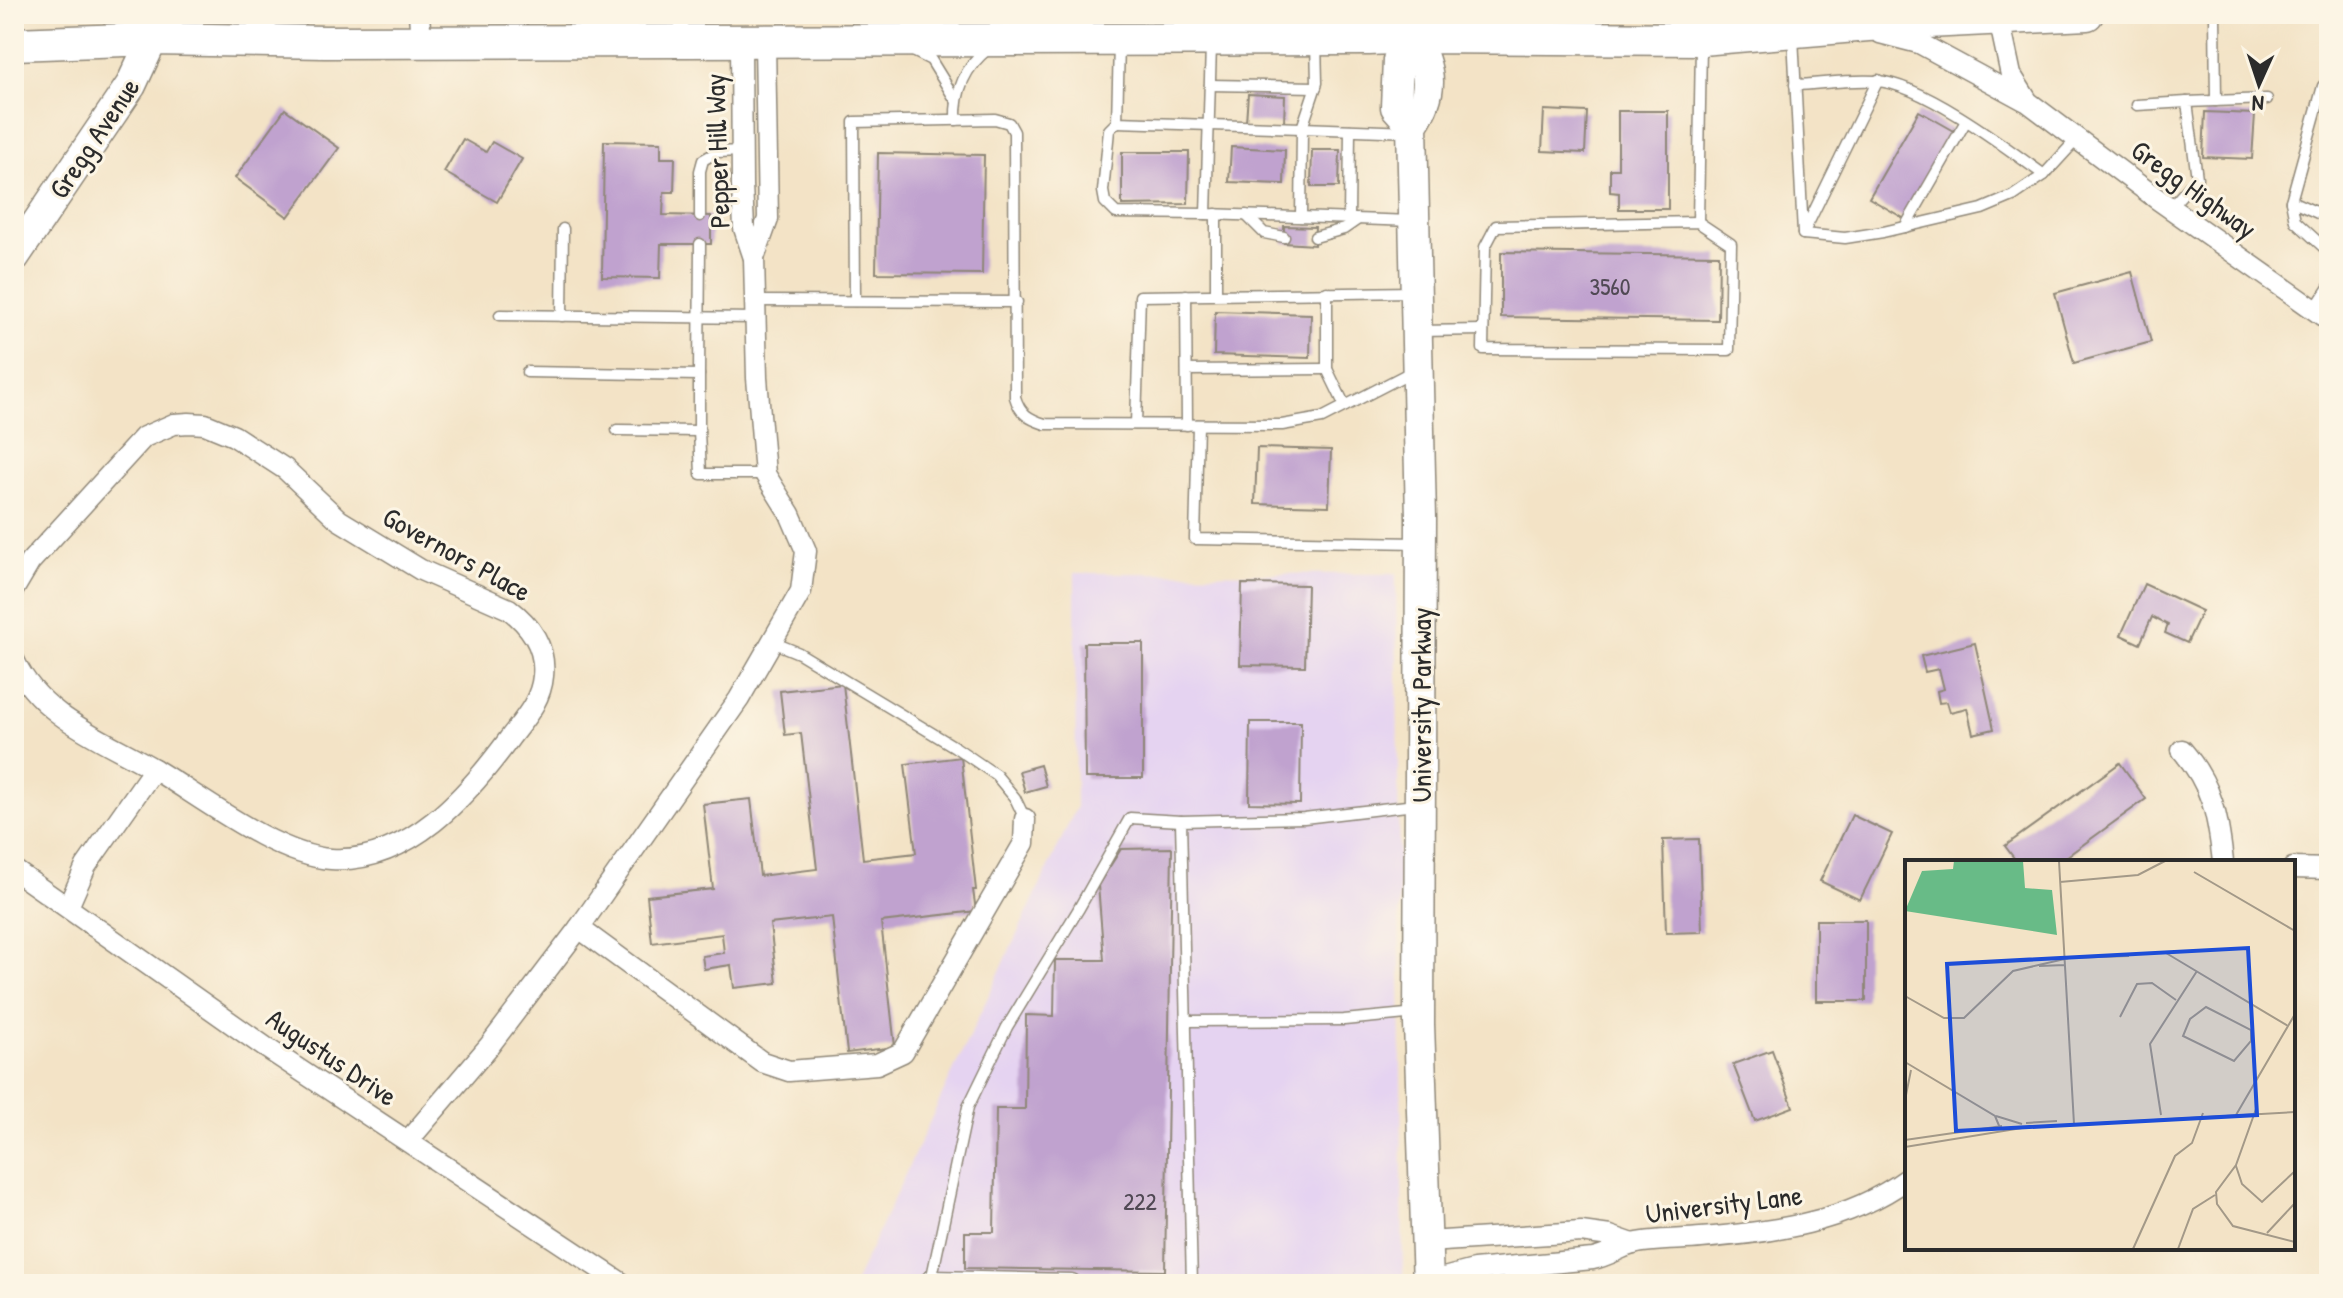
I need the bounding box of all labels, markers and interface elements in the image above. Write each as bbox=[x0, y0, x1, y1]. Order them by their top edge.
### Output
north arrow bbox=[2219, 44, 2299, 124]
street label: Gregg Avenue bbox=[40, 70, 148, 206]
street label: Pepper Hill Way bbox=[695, 73, 739, 229]
text: N bbox=[2251, 89, 2265, 119]
street label: Gregg Highway bbox=[2124, 131, 2264, 247]
house number: 3560 bbox=[1589, 270, 1631, 302]
street label: Governors Place bbox=[376, 498, 538, 610]
street label: University Parkway bbox=[1402, 607, 1440, 803]
inset map bbox=[1905, 860, 2295, 1250]
street label: Augustus Drive bbox=[259, 999, 405, 1115]
street label: University Lane bbox=[1643, 1176, 1805, 1232]
house number: 222 bbox=[1123, 1185, 1157, 1217]

